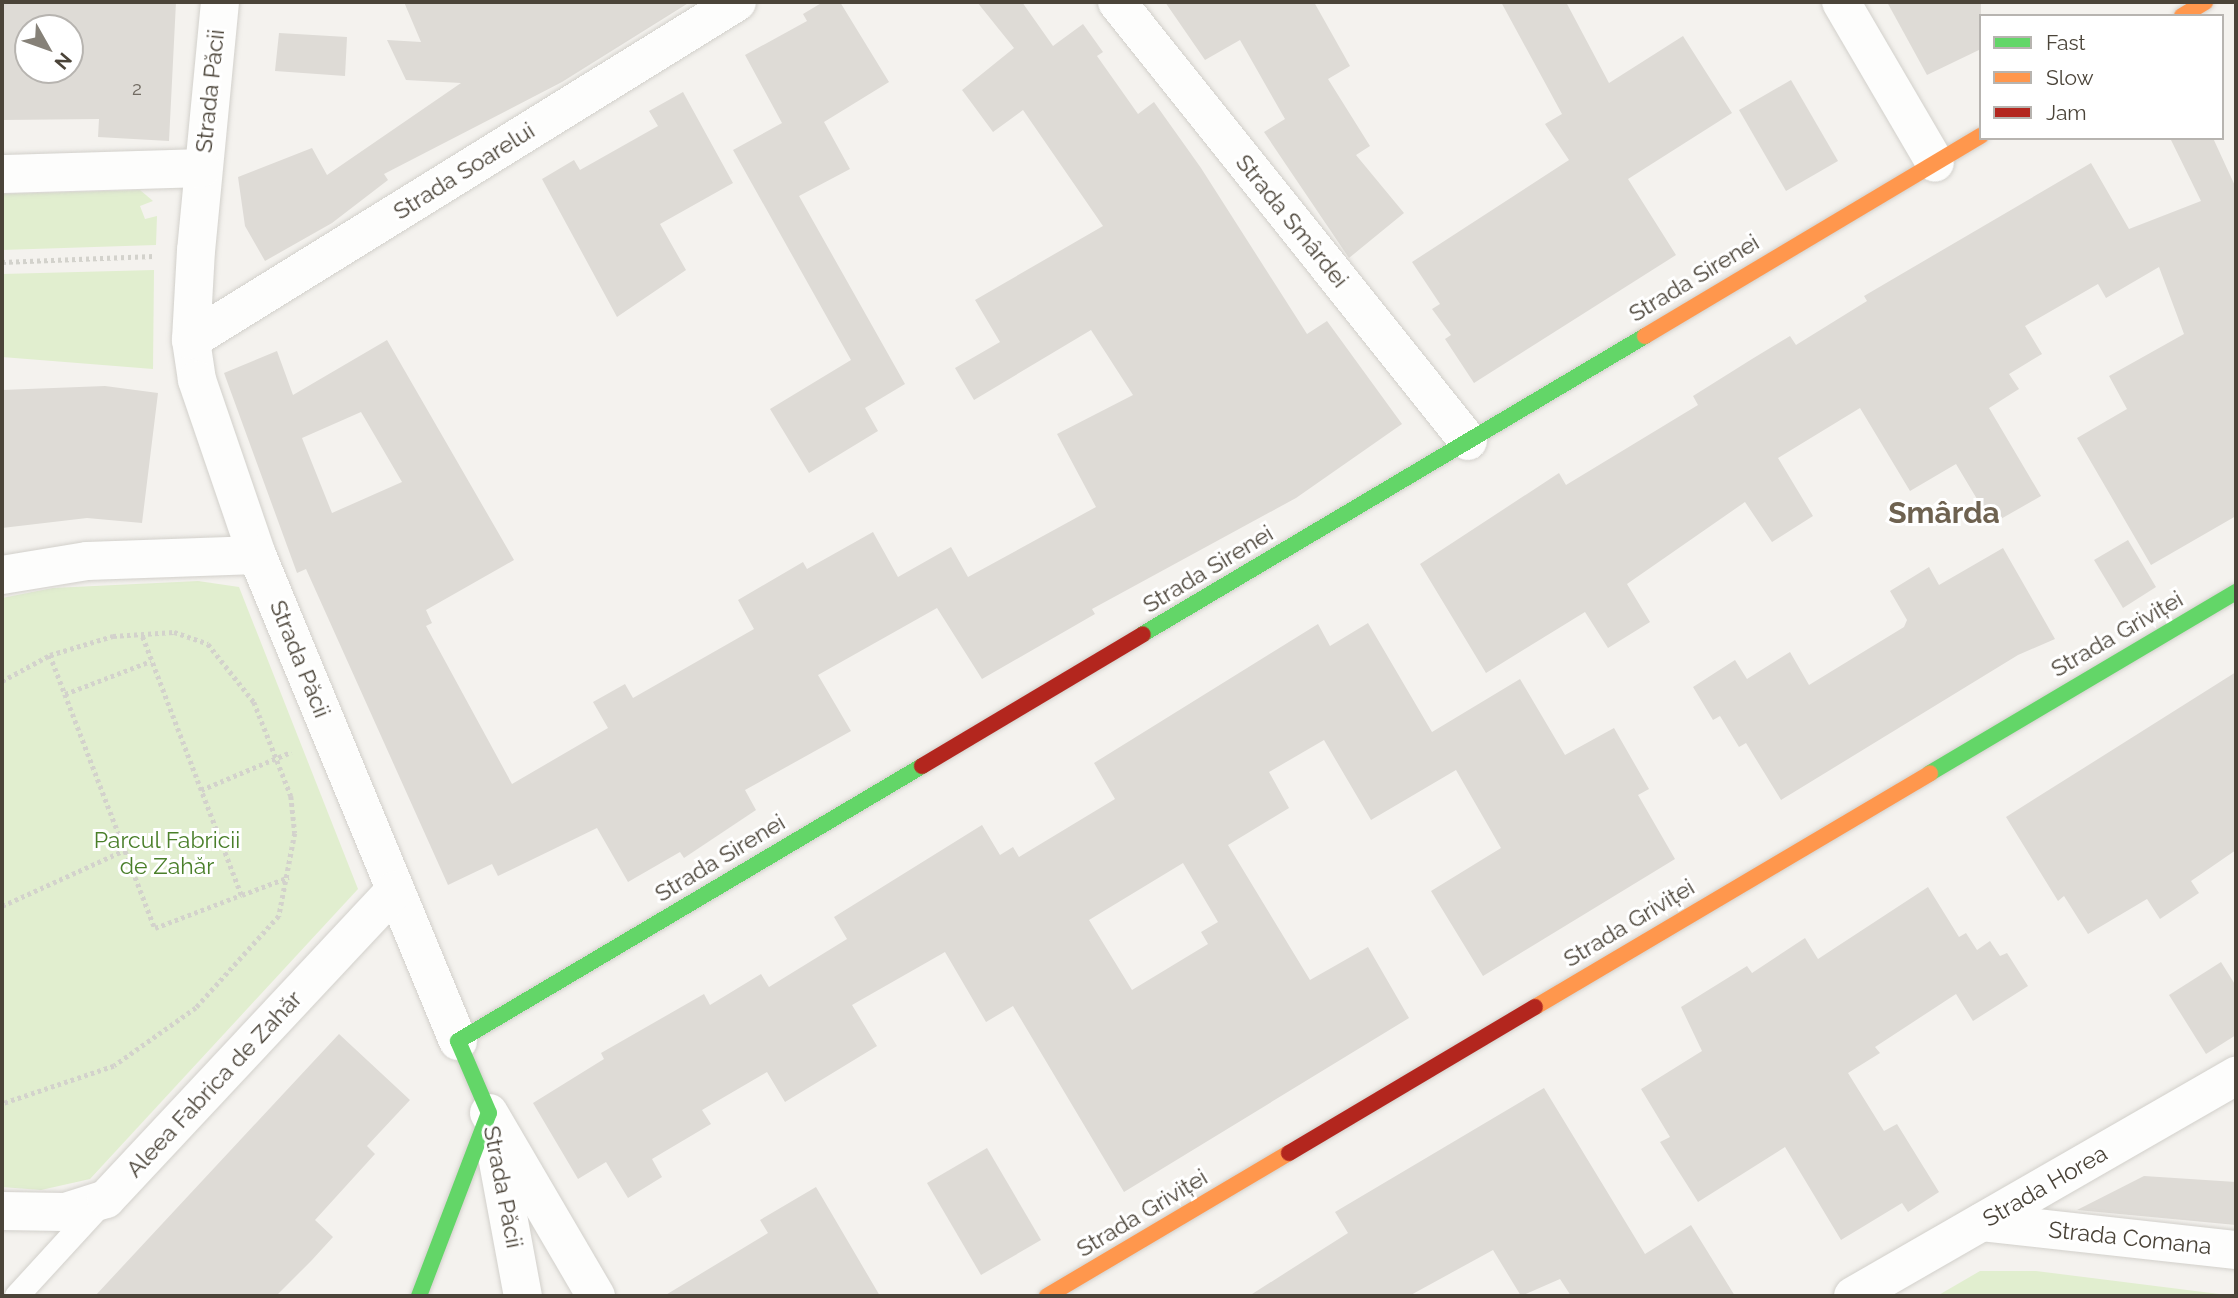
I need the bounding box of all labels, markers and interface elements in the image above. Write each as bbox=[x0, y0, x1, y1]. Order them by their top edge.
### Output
north arrow bbox=[14, 14, 84, 84]
legend bbox=[1979, 14, 2224, 140]
street label: Strada Păcii bbox=[190, 28, 230, 154]
text: Fast bbox=[2046, 30, 2086, 55]
text: N bbox=[50, 49, 77, 74]
text: Slow bbox=[2046, 65, 2094, 90]
house number: 2 bbox=[132, 78, 142, 100]
text: Jam bbox=[2046, 100, 2087, 125]
street label: Strada Soarelui bbox=[388, 117, 540, 225]
street label: Strada Smârdei bbox=[1230, 149, 1354, 293]
street label: Strada Sirenei bbox=[1624, 228, 1764, 328]
district label: Smârda bbox=[1888, 495, 2000, 531]
street label: Strada Sirenei bbox=[1138, 519, 1278, 619]
street label: Strada Griviței bbox=[2046, 585, 2188, 683]
street label: Strada Păcii bbox=[264, 596, 336, 722]
street label: Strada Sirenei bbox=[650, 808, 790, 908]
park label: Parcul Fabricii de Zahăr bbox=[93, 826, 241, 880]
street label: Strada Griviței bbox=[1559, 873, 1699, 973]
street label: Aleea Fabrica de Zahăr bbox=[120, 985, 308, 1183]
street label: Strada Păcii bbox=[478, 1123, 528, 1251]
street label: Strada Horea bbox=[1978, 1139, 2112, 1233]
street label: Strada Griviței bbox=[1072, 1163, 1212, 1263]
street label: Strada Comana bbox=[2047, 1216, 2213, 1260]

